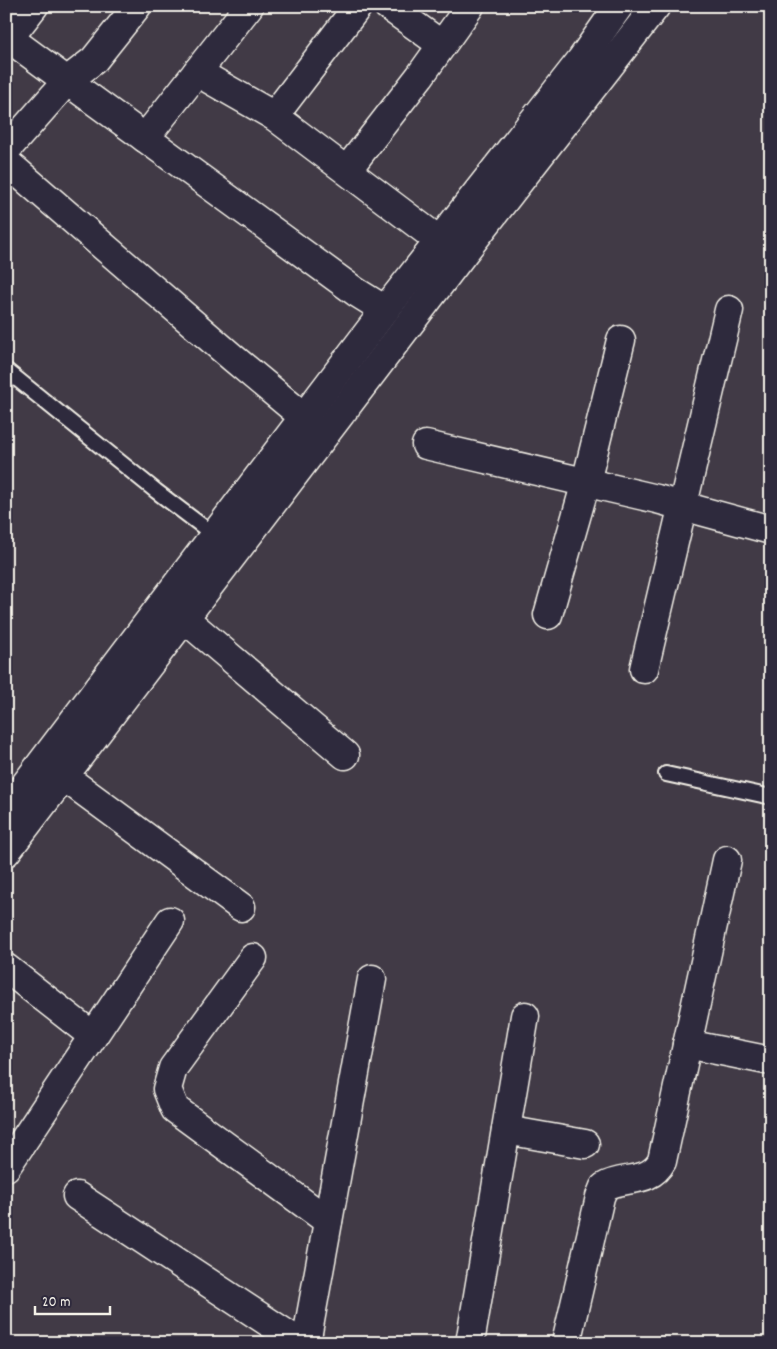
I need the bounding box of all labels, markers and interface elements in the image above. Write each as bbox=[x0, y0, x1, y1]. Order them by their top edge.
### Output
scale bar bbox=[35, 1284, 110, 1316]
text: 20 m bbox=[42, 1292, 70, 1314]

